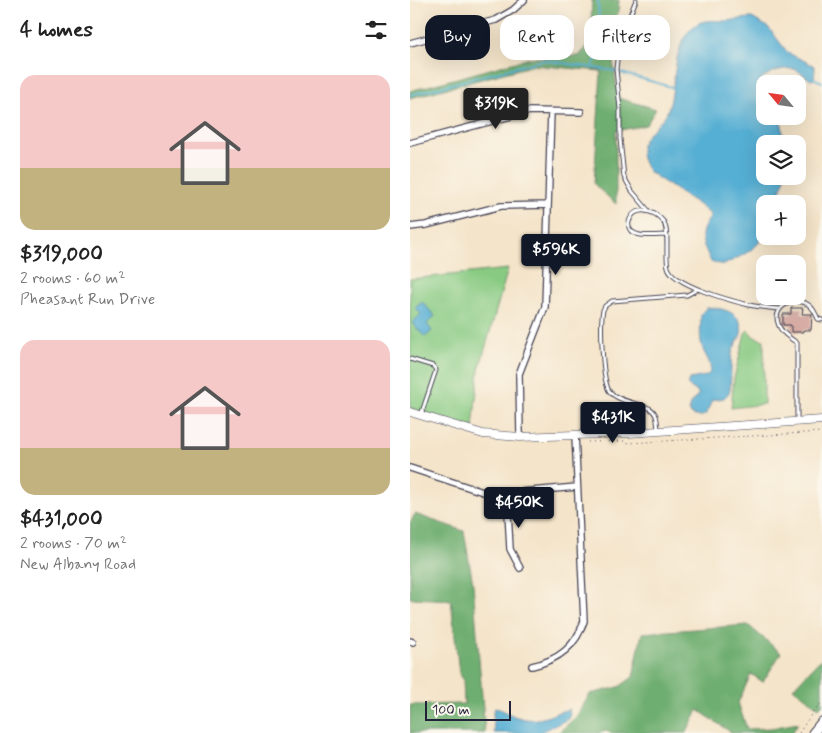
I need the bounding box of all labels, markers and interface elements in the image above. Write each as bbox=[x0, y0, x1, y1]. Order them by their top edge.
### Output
chip: Buy bbox=[425, 15, 490, 60]
chip: Rent bbox=[500, 15, 574, 60]
chip: Filters bbox=[584, 15, 670, 60]
text: 4 homes bbox=[20, 16, 93, 44]
icon: filters bbox=[362, 16, 390, 44]
north arrow bbox=[756, 75, 806, 125]
map controls bbox=[756, 75, 806, 305]
pin: $319K bbox=[461, 88, 531, 130]
text: $319K bbox=[474, 93, 518, 114]
icon: home bbox=[160, 108, 250, 198]
button: layers bbox=[756, 135, 806, 185]
button: + bbox=[756, 195, 806, 245]
pin: $596K bbox=[521, 234, 591, 276]
text: $596K bbox=[532, 239, 580, 260]
text: $319,000 bbox=[20, 240, 103, 268]
button: − bbox=[756, 255, 806, 305]
text: 2 rooms · 60 m² bbox=[20, 268, 125, 289]
text: Pheasant Run Drive bbox=[20, 289, 155, 310]
icon: home bbox=[160, 373, 250, 463]
pin: $431K bbox=[578, 402, 648, 444]
text: $431K bbox=[591, 407, 635, 428]
pin: $450K bbox=[484, 486, 554, 529]
text: $450K bbox=[495, 492, 543, 513]
text: $431,000 bbox=[20, 505, 103, 533]
text: 2 rooms · 70 m² bbox=[20, 533, 127, 554]
text: New Albany Road bbox=[20, 554, 136, 575]
scale bar bbox=[425, 698, 511, 721]
text: 100 m bbox=[432, 701, 470, 719]

